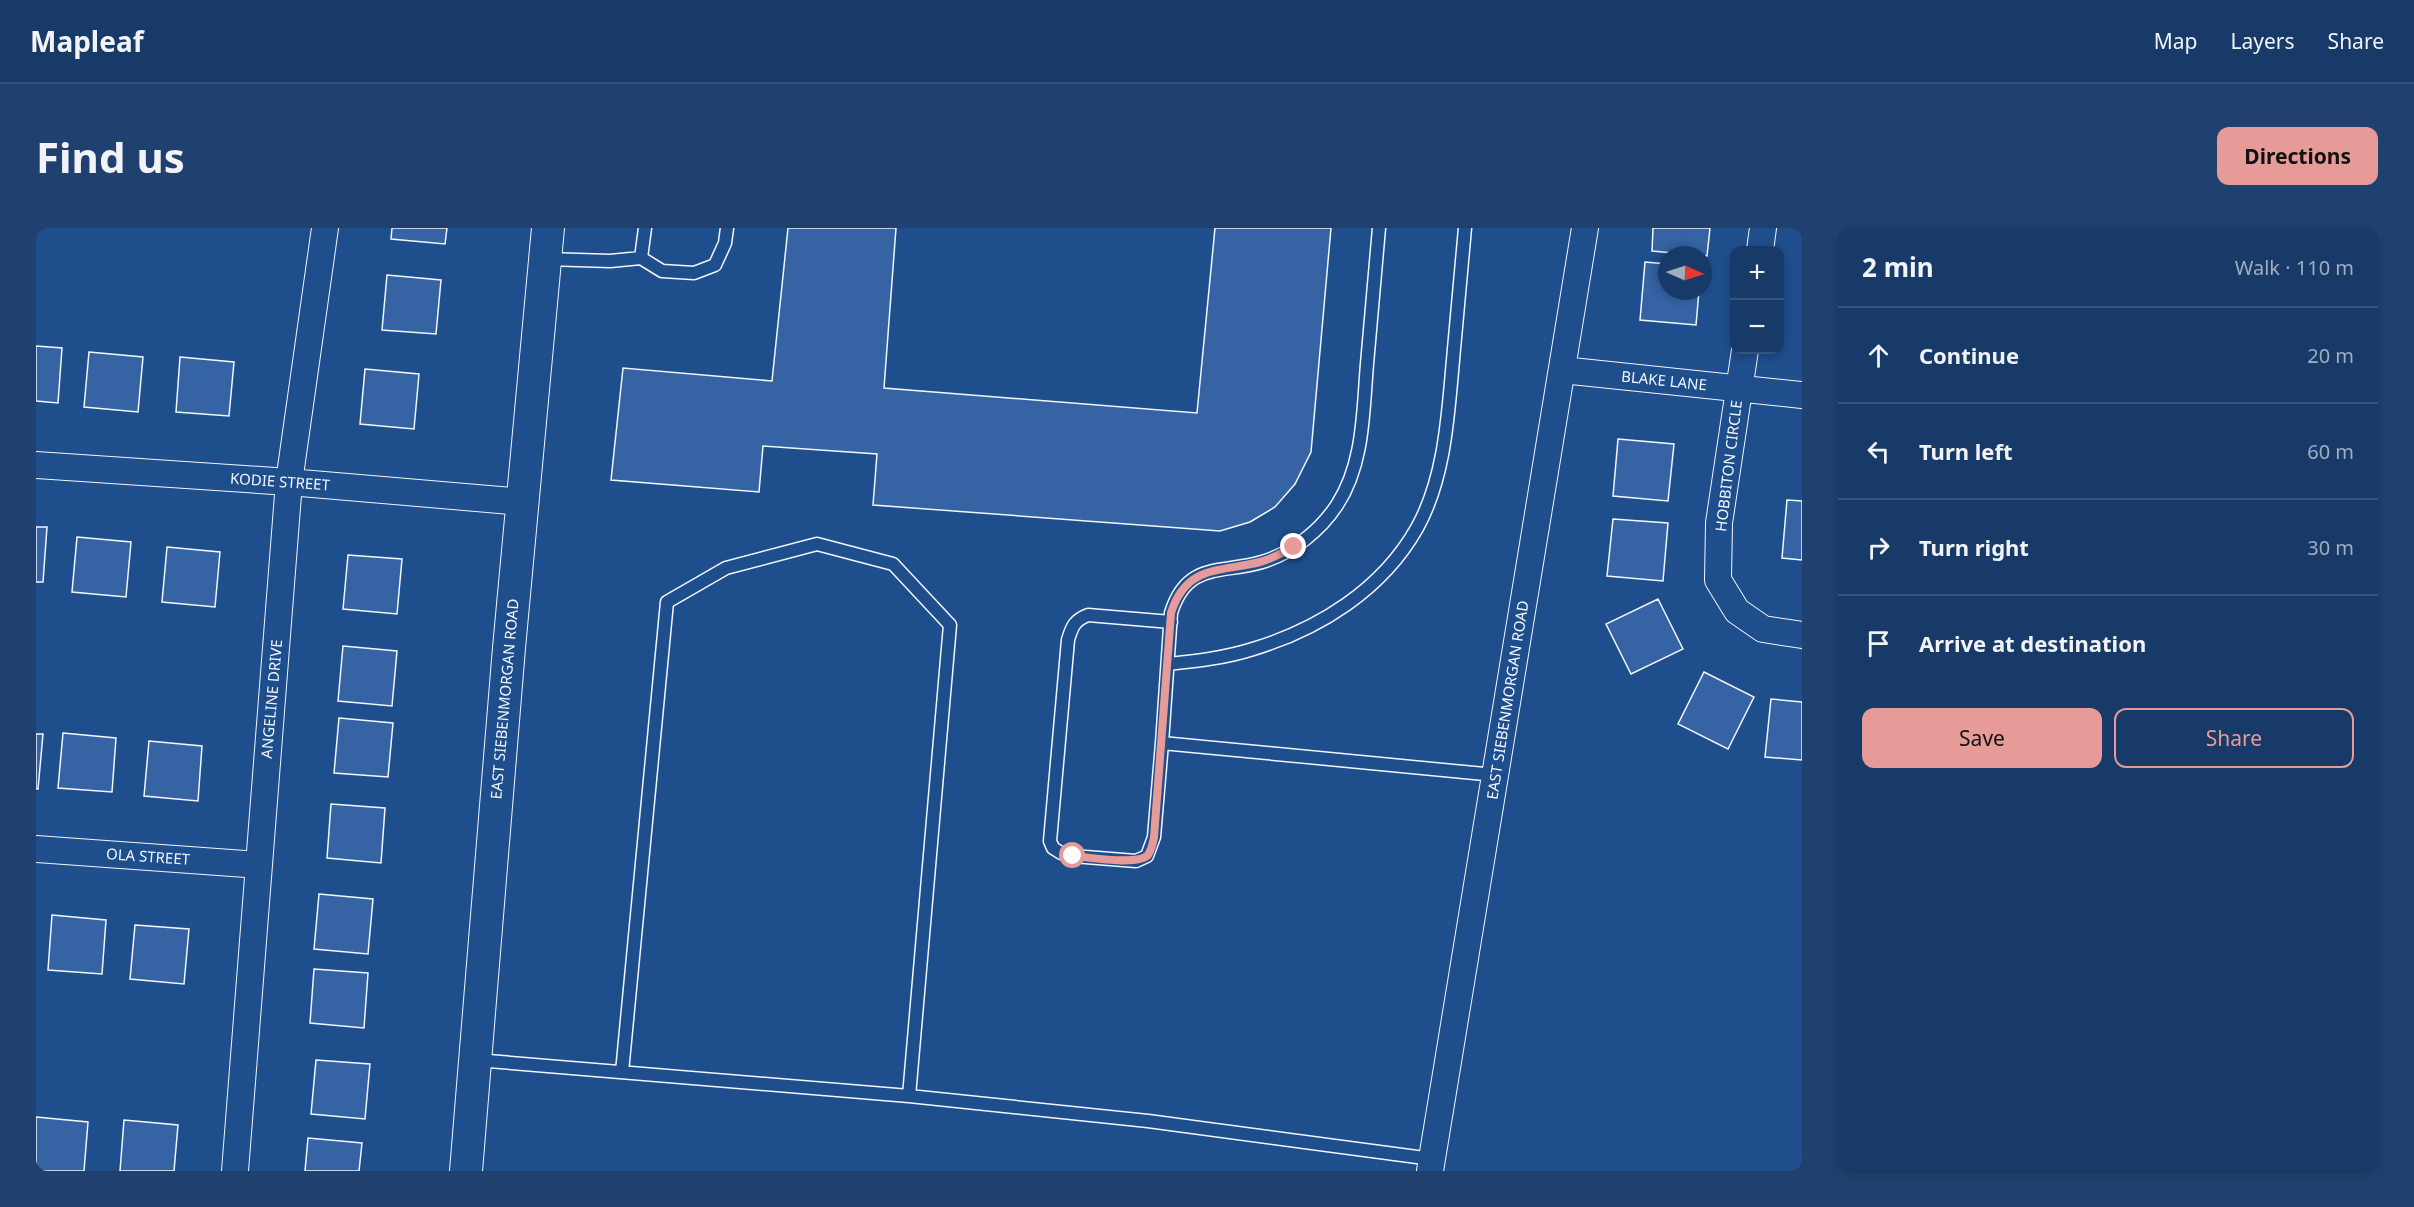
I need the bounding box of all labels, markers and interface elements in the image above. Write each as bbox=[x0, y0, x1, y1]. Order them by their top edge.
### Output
text: Mapleaf bbox=[30, 22, 144, 60]
text: Map bbox=[2154, 27, 2198, 55]
text: Layers bbox=[2231, 27, 2295, 55]
text: Share bbox=[2328, 27, 2384, 55]
button: Directions bbox=[2217, 127, 2378, 185]
text: Find us bbox=[36, 128, 185, 185]
north arrow bbox=[1658, 246, 1712, 300]
map controls bbox=[1730, 246, 1784, 354]
button: + bbox=[1730, 246, 1784, 300]
text: 2 min bbox=[1862, 249, 1934, 285]
text: Walk · 110 m bbox=[2235, 254, 2354, 281]
button: − bbox=[1730, 300, 1784, 354]
icon: ahead bbox=[1862, 339, 1895, 372]
text: Continue bbox=[1919, 340, 2019, 370]
text: 20 m bbox=[2307, 342, 2354, 369]
street label: BLAKE LANE bbox=[1620, 366, 1708, 394]
street label: HOBBITON CIRCLE bbox=[1710, 399, 1746, 533]
icon: left bbox=[1862, 435, 1895, 468]
text: Turn left bbox=[1919, 436, 2013, 466]
text: 60 m bbox=[2307, 438, 2354, 465]
street label: KODIE STREET bbox=[230, 468, 331, 495]
icon: right bbox=[1862, 531, 1895, 564]
text: Turn right bbox=[1919, 532, 2029, 562]
route end bbox=[1280, 533, 1306, 559]
text: 30 m bbox=[2307, 534, 2354, 561]
street label: EAST SIEBENMORGAN ROAD bbox=[485, 598, 523, 800]
street label: EAST SIEBENMORGAN ROAD bbox=[1481, 599, 1533, 801]
icon: arrive bbox=[1862, 627, 1895, 660]
text: Arrive at destination bbox=[1919, 628, 2146, 658]
street label: ANGELINE DRIVE bbox=[256, 638, 286, 759]
button: Save bbox=[1862, 708, 2102, 768]
button: Share bbox=[2114, 708, 2354, 768]
route start bbox=[1059, 842, 1085, 868]
street label: OLA STREET bbox=[105, 843, 191, 869]

